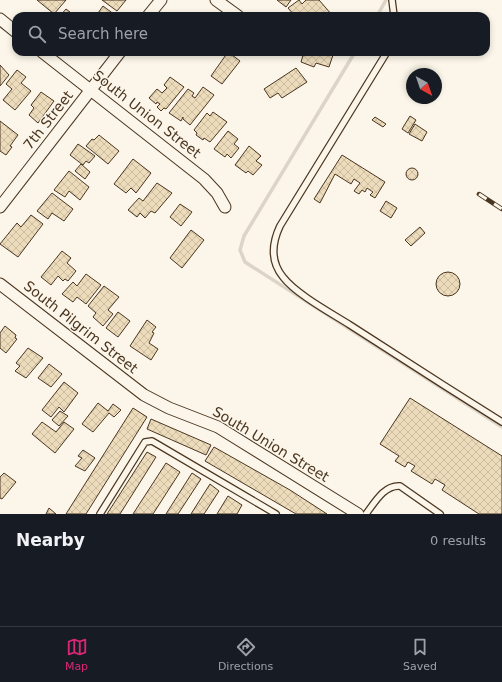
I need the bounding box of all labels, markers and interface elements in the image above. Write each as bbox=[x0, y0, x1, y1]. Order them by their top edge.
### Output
search box bbox=[12, 12, 490, 56]
icon: search bbox=[26, 23, 48, 45]
text: Search here bbox=[58, 25, 148, 43]
street label: South Union Street bbox=[90, 67, 205, 161]
north arrow bbox=[406, 68, 442, 104]
street label: 7th Street bbox=[20, 87, 76, 153]
street label: South Pilgrim Street bbox=[21, 278, 142, 377]
street label: South Union Street bbox=[210, 403, 332, 485]
text: Nearby bbox=[16, 530, 85, 550]
text: 0 results bbox=[430, 533, 486, 548]
tab: Map bbox=[65, 636, 88, 673]
tab: Directions bbox=[218, 636, 273, 673]
tab: Saved bbox=[403, 636, 437, 673]

